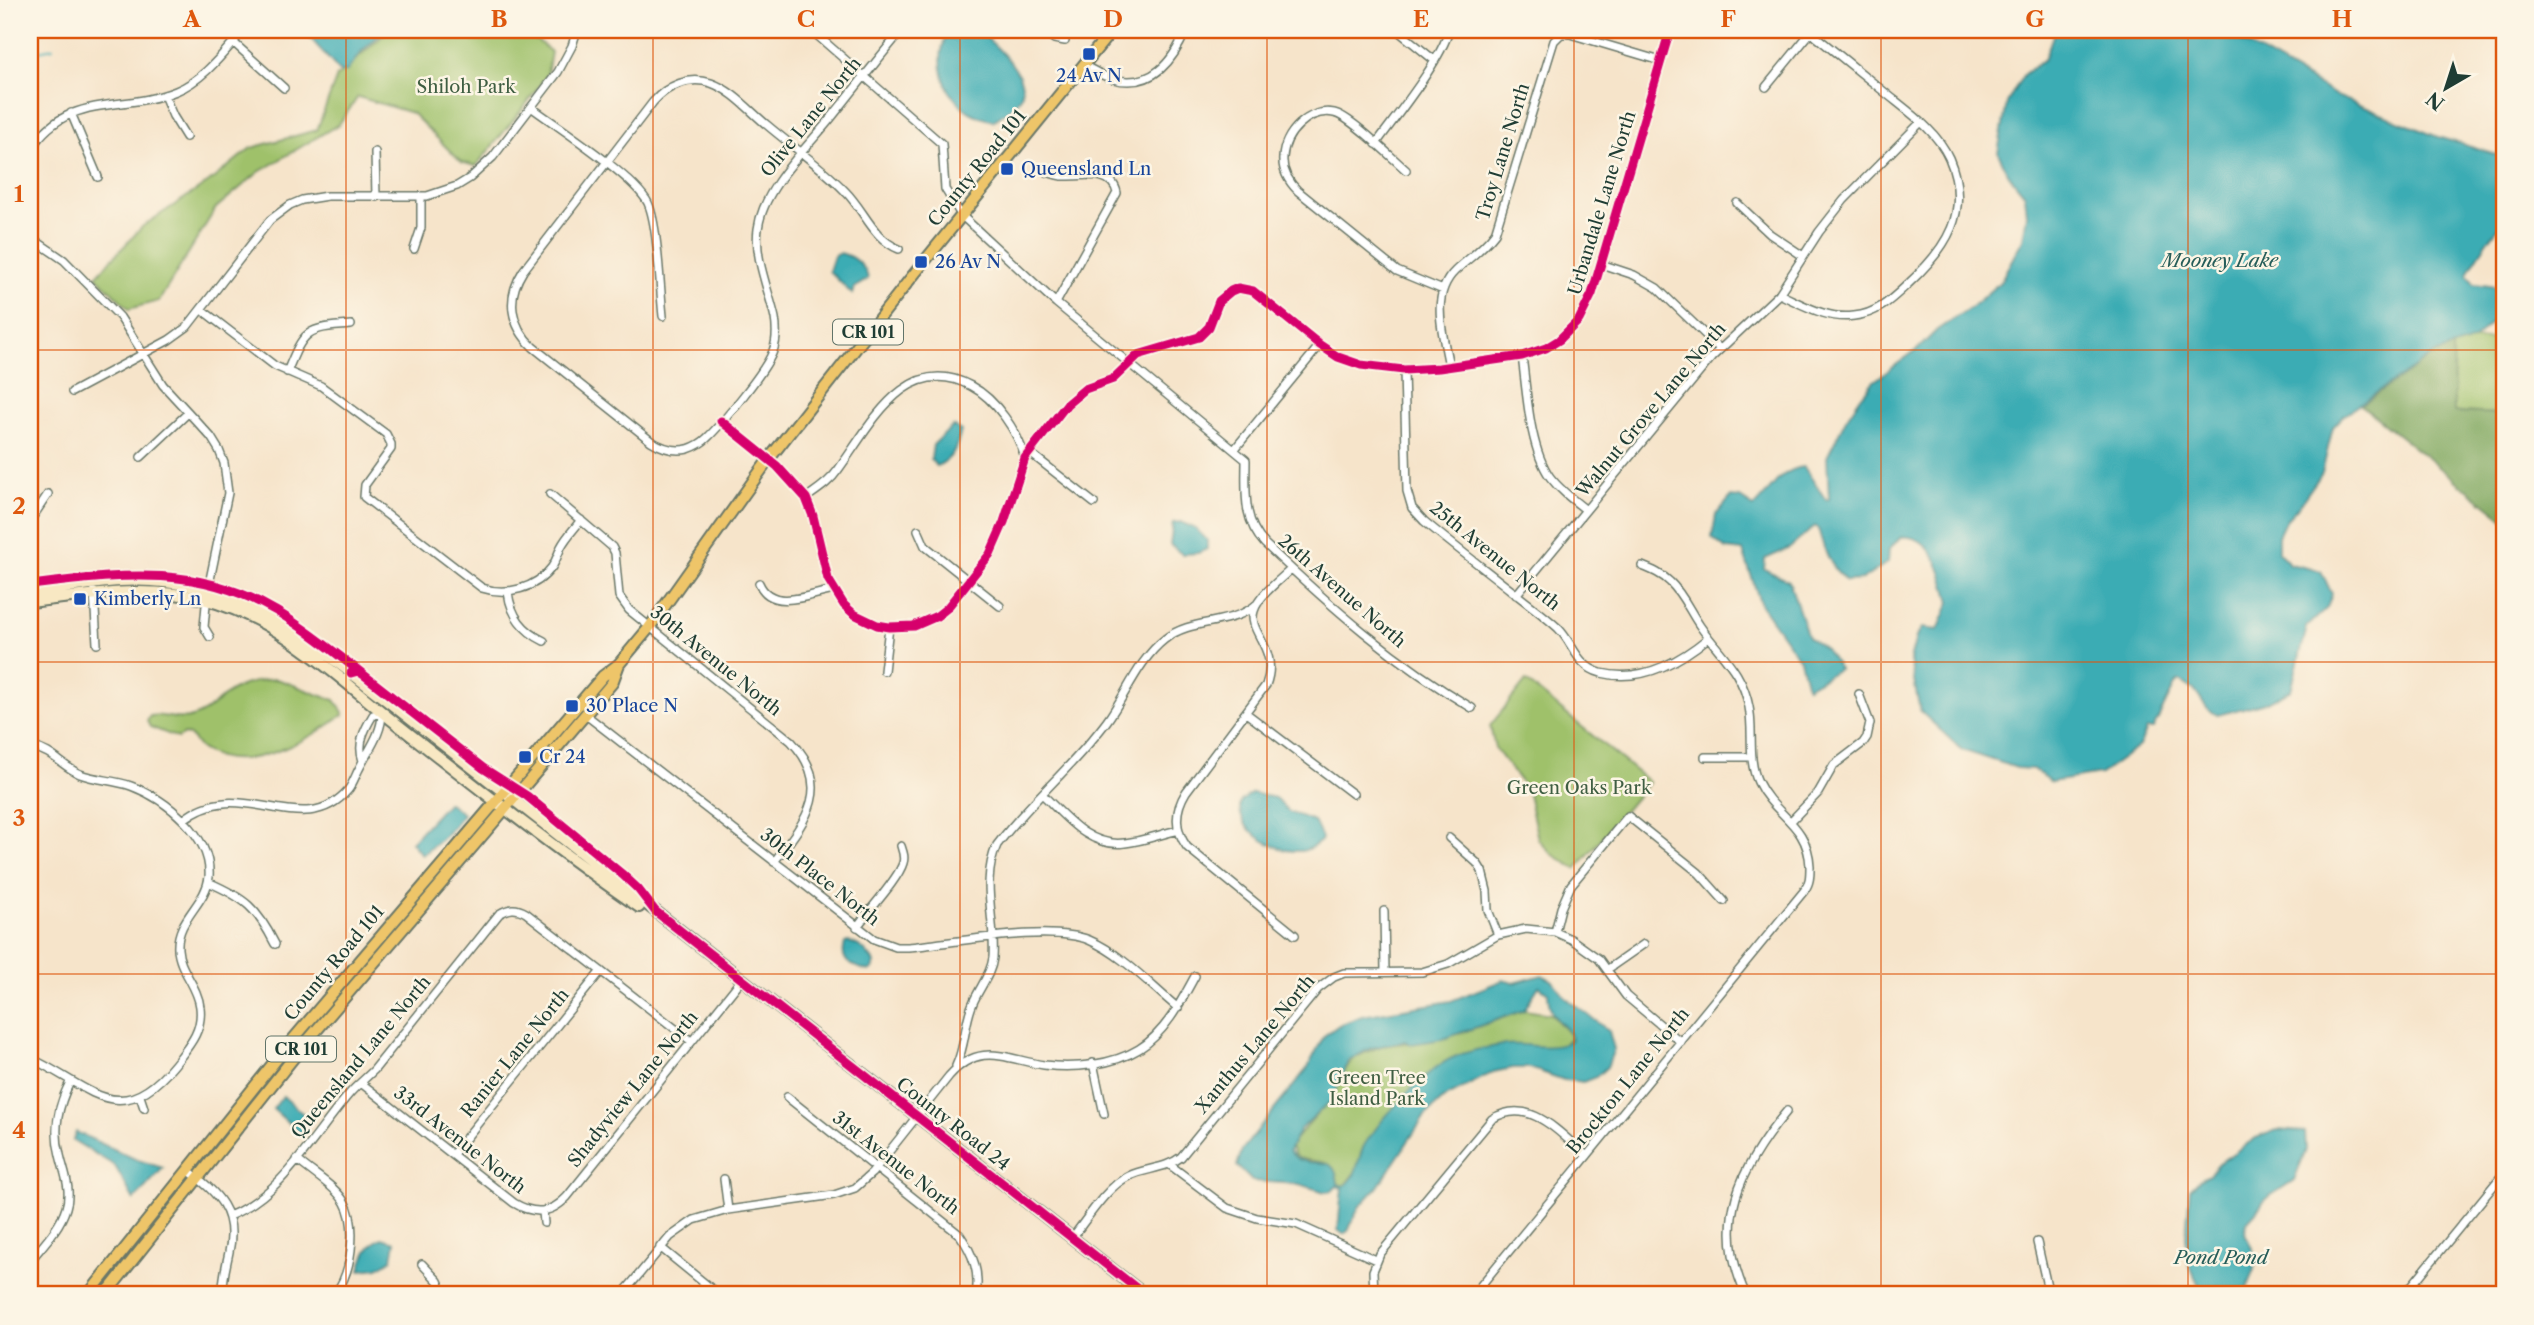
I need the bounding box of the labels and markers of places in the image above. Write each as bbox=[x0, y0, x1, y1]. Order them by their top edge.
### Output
marker: 24 Av N bbox=[1081, 46, 1097, 62]
place label: 24 Av N bbox=[1056, 65, 1122, 87]
place label: Queensland Ln bbox=[1021, 158, 1151, 180]
marker: Queensland Ln bbox=[999, 161, 1015, 177]
place label: 26 Av N bbox=[935, 251, 1001, 273]
marker: 26 Av N bbox=[913, 254, 929, 270]
place label: Kimberly Ln bbox=[94, 588, 201, 610]
marker: Kimberly Ln bbox=[72, 591, 88, 607]
place label: 30 Place N bbox=[586, 695, 678, 717]
marker: 30 Place N bbox=[564, 698, 580, 714]
place label: Cr 24 bbox=[539, 746, 586, 768]
marker: Cr 24 bbox=[517, 749, 533, 765]

